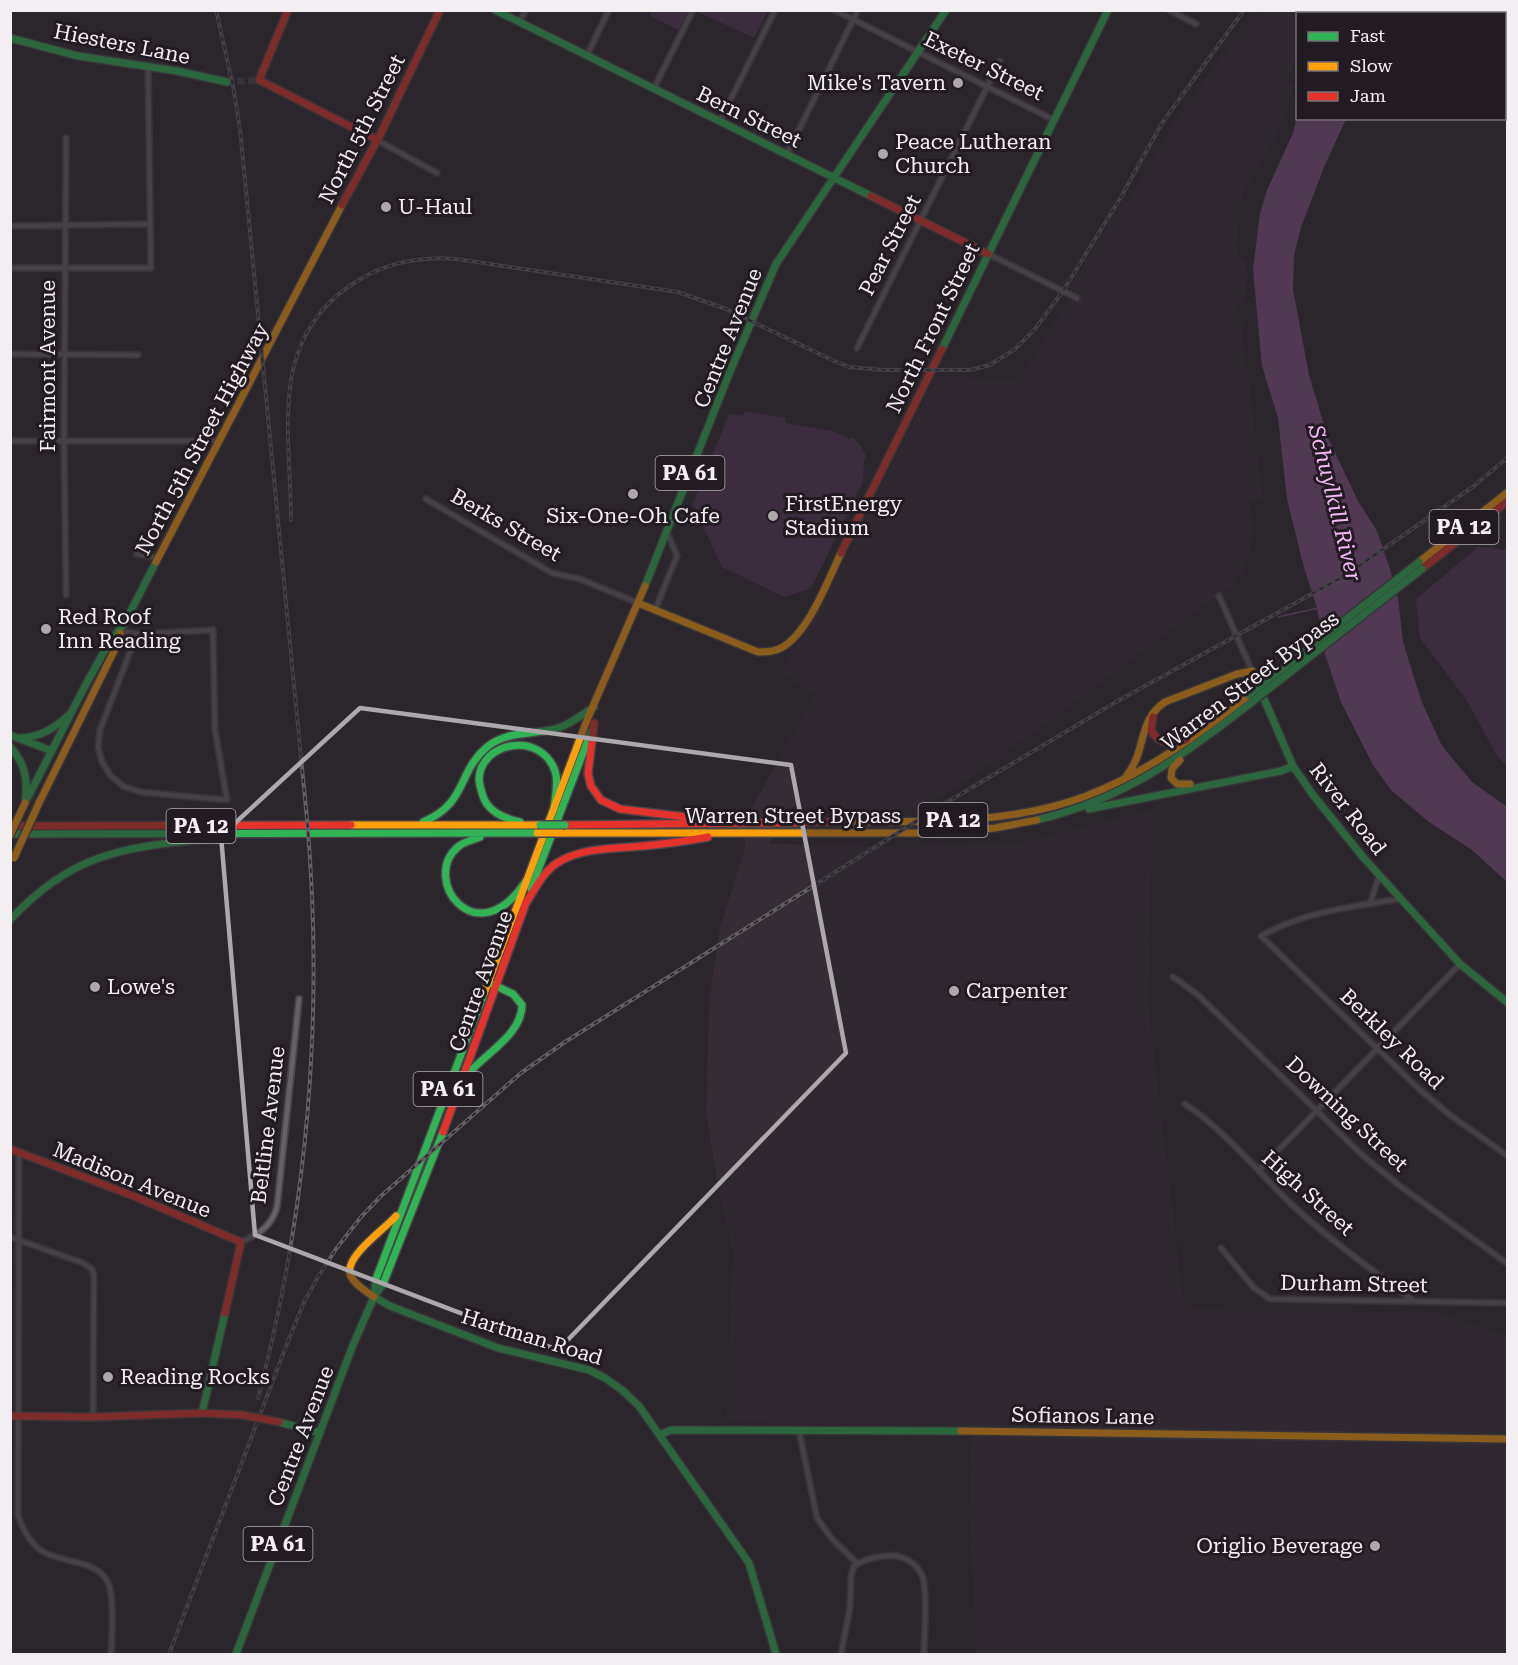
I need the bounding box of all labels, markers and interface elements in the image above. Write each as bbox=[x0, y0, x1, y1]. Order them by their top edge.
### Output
legend bbox=[1296, 12, 1506, 120]
street label: Hiesters Lane bbox=[52, 19, 192, 69]
text: Fast bbox=[1350, 25, 1385, 46]
street label: Exeter Street bbox=[920, 27, 1048, 105]
street label: North 5th Street bbox=[314, 50, 410, 207]
text: Slow bbox=[1350, 55, 1392, 76]
place label: Mike's Tavern bbox=[807, 71, 946, 95]
marker: Mike's Tavern bbox=[951, 76, 965, 90]
street label: Bern Street bbox=[693, 81, 805, 153]
text: Jam bbox=[1350, 85, 1386, 106]
place label: Peace Lutheran Church bbox=[895, 130, 1052, 178]
marker: Peace Lutheran Church bbox=[876, 147, 890, 161]
street label: Pear Street bbox=[854, 190, 926, 299]
place label: U-Haul bbox=[398, 195, 473, 219]
marker: U-Haul bbox=[379, 200, 393, 214]
street label: North Front Street bbox=[881, 239, 985, 417]
street label: Centre Avenue bbox=[689, 265, 767, 411]
street label: Fairmont Avenue bbox=[36, 280, 60, 452]
street label: North 5th Street Highway bbox=[131, 319, 274, 559]
water label: Schuylkill River bbox=[1303, 421, 1367, 584]
road number: PA 61 bbox=[656, 456, 724, 490]
street label: Berks Street bbox=[447, 484, 565, 566]
marker: Six-One-Oh Cafe bbox=[626, 487, 640, 501]
place label: FirstEnergy Stadium bbox=[785, 492, 903, 540]
place label: Six-One-Oh Cafe bbox=[546, 504, 720, 528]
marker: FirstEnergy Stadium bbox=[766, 509, 780, 523]
road number: PA 12 bbox=[1430, 510, 1498, 544]
place label: Red Roof Inn Reading bbox=[58, 605, 181, 653]
street label: Warren Street Bypass bbox=[1156, 606, 1344, 756]
marker: Red Roof Inn Reading bbox=[39, 622, 53, 636]
street label: River Road bbox=[1305, 758, 1392, 860]
road number: PA 12 bbox=[918, 803, 988, 837]
street label: Warren Street Bypass bbox=[685, 804, 901, 828]
road number: PA 12 bbox=[166, 809, 236, 843]
street label: Centre Avenue bbox=[444, 907, 518, 1055]
place label: Lowe's bbox=[107, 975, 175, 999]
place label: Carpenter bbox=[966, 979, 1068, 1003]
marker: Lowe's bbox=[88, 980, 102, 994]
marker: Carpenter bbox=[947, 984, 961, 998]
street label: Berkley Road bbox=[1335, 984, 1449, 1095]
street label: Beltline Avenue bbox=[246, 1045, 290, 1205]
street label: Downing Street bbox=[1281, 1052, 1413, 1177]
road number: PA 61 bbox=[414, 1072, 482, 1106]
street label: Madison Avenue bbox=[50, 1137, 214, 1223]
street label: High Street bbox=[1257, 1146, 1359, 1241]
street label: Durham Street bbox=[1280, 1271, 1428, 1297]
street label: Hartman Road bbox=[458, 1304, 606, 1370]
street label: Centre Avenue bbox=[263, 1362, 339, 1510]
place label: Reading Rocks bbox=[120, 1365, 270, 1389]
marker: Reading Rocks bbox=[101, 1370, 115, 1384]
street label: Sofianos Lane bbox=[1011, 1403, 1155, 1429]
road number: PA 61 bbox=[244, 1527, 312, 1561]
place label: Origlio Beverage bbox=[1196, 1534, 1363, 1558]
marker: Origlio Beverage bbox=[1368, 1539, 1382, 1553]

